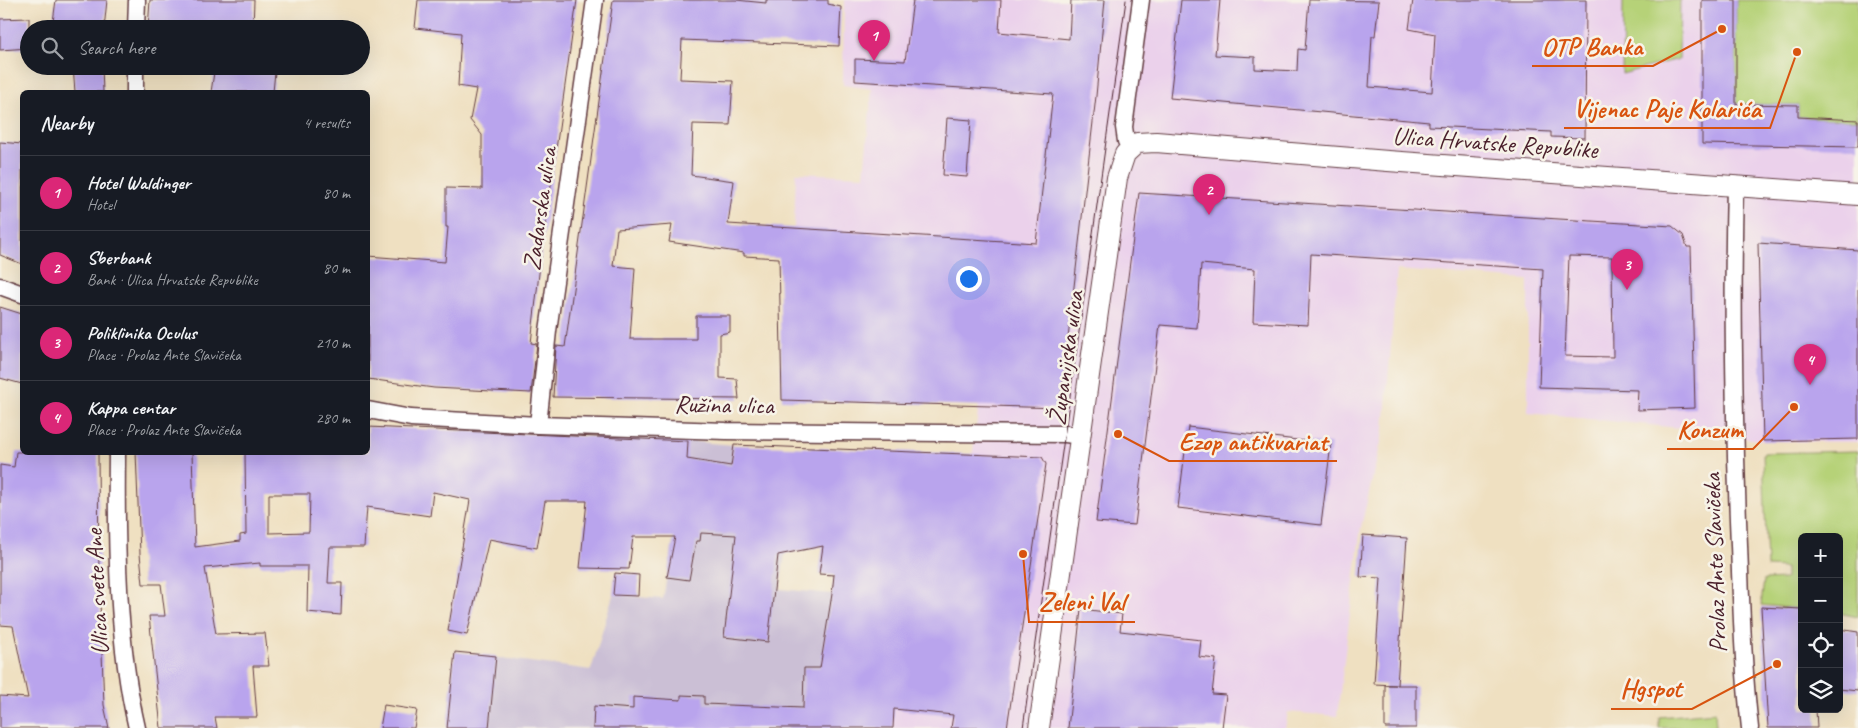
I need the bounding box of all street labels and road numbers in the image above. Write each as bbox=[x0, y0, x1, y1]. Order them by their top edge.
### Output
street label: Ulica Hrvatske Republike bbox=[1391, 120, 1600, 166]
street label: Zadarska ulica bbox=[516, 143, 565, 273]
street label: Županijska ulica bbox=[1041, 287, 1092, 427]
street label: Ružina ulica bbox=[674, 388, 776, 422]
street label: Prolaz Ante Slavičeka bbox=[1696, 471, 1734, 653]
street label: Ulica svete Ane bbox=[78, 526, 116, 656]

